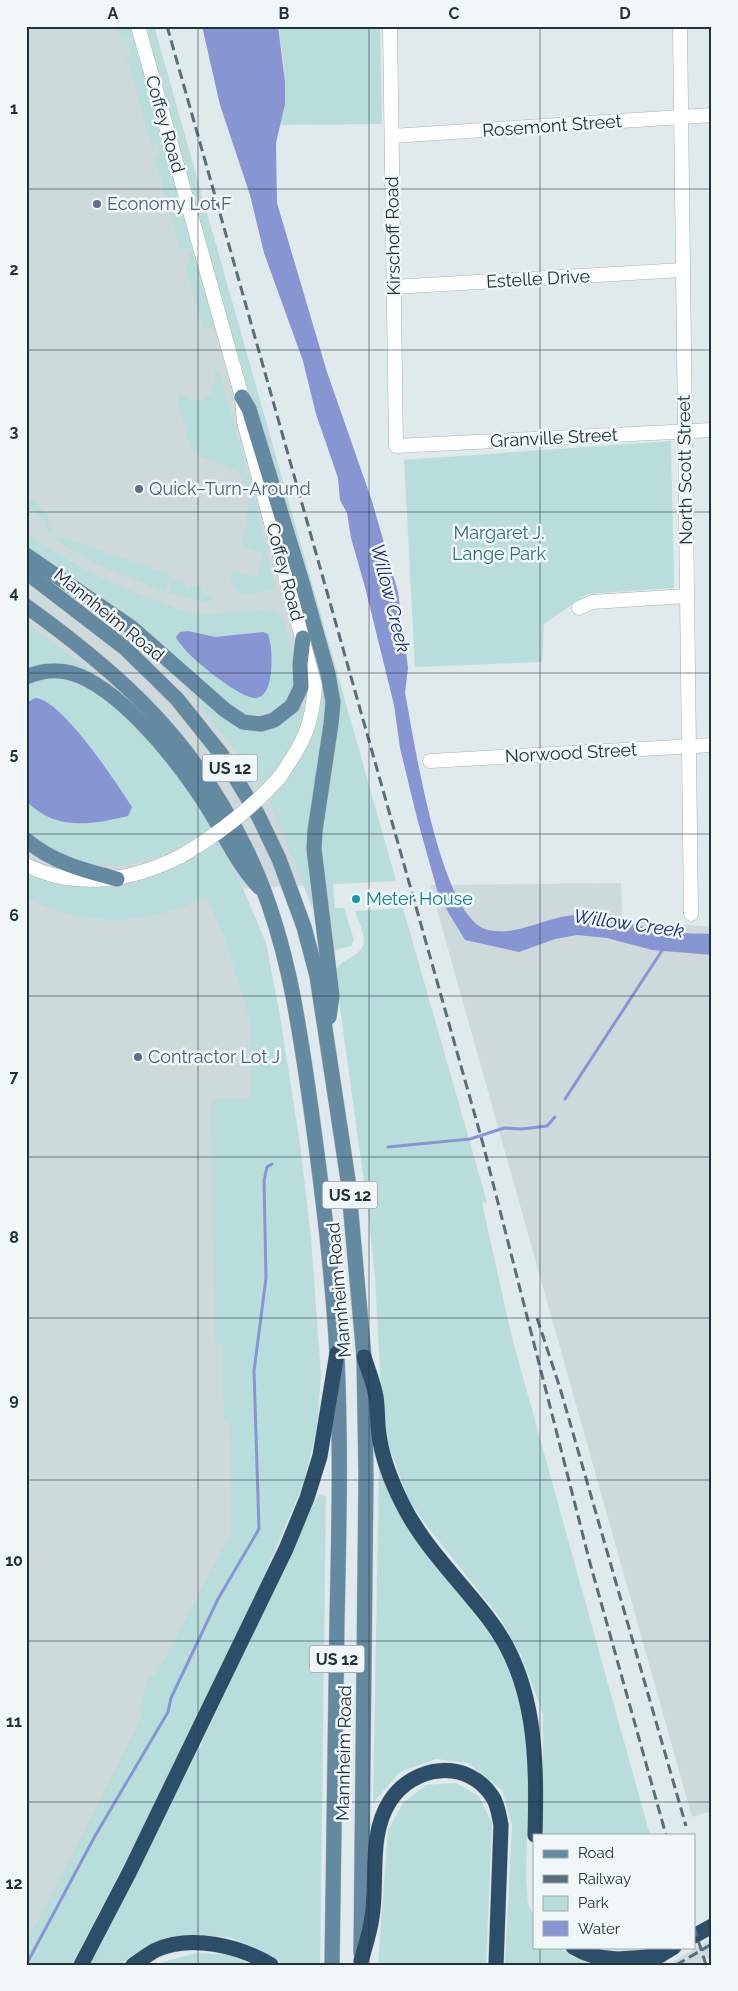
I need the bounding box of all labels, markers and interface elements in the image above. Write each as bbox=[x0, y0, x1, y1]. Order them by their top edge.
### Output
text: A bbox=[108, 4, 119, 23]
text: B bbox=[279, 4, 290, 23]
text: C bbox=[449, 4, 460, 23]
text: D bbox=[619, 4, 631, 23]
street label: Coffey Road bbox=[142, 73, 189, 175]
text: 1 bbox=[10, 99, 18, 118]
street label: Rosemont Street bbox=[482, 110, 622, 141]
street label: Kirschoff Road bbox=[381, 176, 404, 296]
place label: Economy Lot F bbox=[107, 193, 232, 214]
marker: Economy Lot F bbox=[91, 198, 103, 210]
text: 2 bbox=[9, 260, 19, 279]
street label: Estelle Drive bbox=[486, 265, 591, 292]
street label: North Scott Street bbox=[673, 395, 696, 545]
text: 3 bbox=[10, 422, 19, 441]
street label: Granville Street bbox=[490, 424, 618, 451]
place label: Quick–Turn-Around bbox=[149, 478, 311, 499]
marker: Quick–Turn-Around bbox=[133, 483, 145, 495]
street label: Coffey Road bbox=[262, 521, 309, 623]
park label: Margaret J. Lange Park bbox=[452, 522, 546, 564]
water label: Willow Creek bbox=[367, 541, 415, 655]
street label: Mannheim Road bbox=[50, 564, 169, 666]
text: 4 bbox=[9, 583, 19, 602]
street label: Norwood Street bbox=[504, 739, 638, 766]
text: 5 bbox=[10, 744, 19, 763]
road number: US 12 bbox=[202, 754, 258, 781]
place label: Meter House bbox=[366, 888, 473, 909]
marker: Meter House bbox=[350, 893, 362, 905]
water label: Willow Creek bbox=[572, 904, 686, 942]
text: 6 bbox=[9, 906, 19, 925]
place label: Contractor Lot J bbox=[148, 1046, 280, 1067]
marker: Contractor Lot J bbox=[132, 1051, 144, 1063]
text: 7 bbox=[10, 1067, 19, 1086]
road number: US 12 bbox=[322, 1182, 378, 1208]
street label: Mannheim Road bbox=[322, 1221, 355, 1359]
text: 8 bbox=[9, 1228, 19, 1247]
text: 9 bbox=[9, 1390, 19, 1409]
text: 10 bbox=[5, 1551, 23, 1570]
road number: US 12 bbox=[310, 1646, 364, 1672]
street label: Mannheim Road bbox=[332, 1685, 355, 1821]
text: 11 bbox=[6, 1712, 22, 1731]
legend bbox=[533, 1834, 696, 1948]
text: Road bbox=[578, 1844, 614, 1862]
text: Railway bbox=[578, 1870, 631, 1888]
text: 12 bbox=[6, 1874, 22, 1893]
text: Park bbox=[578, 1894, 609, 1912]
text: Water bbox=[578, 1920, 621, 1938]

